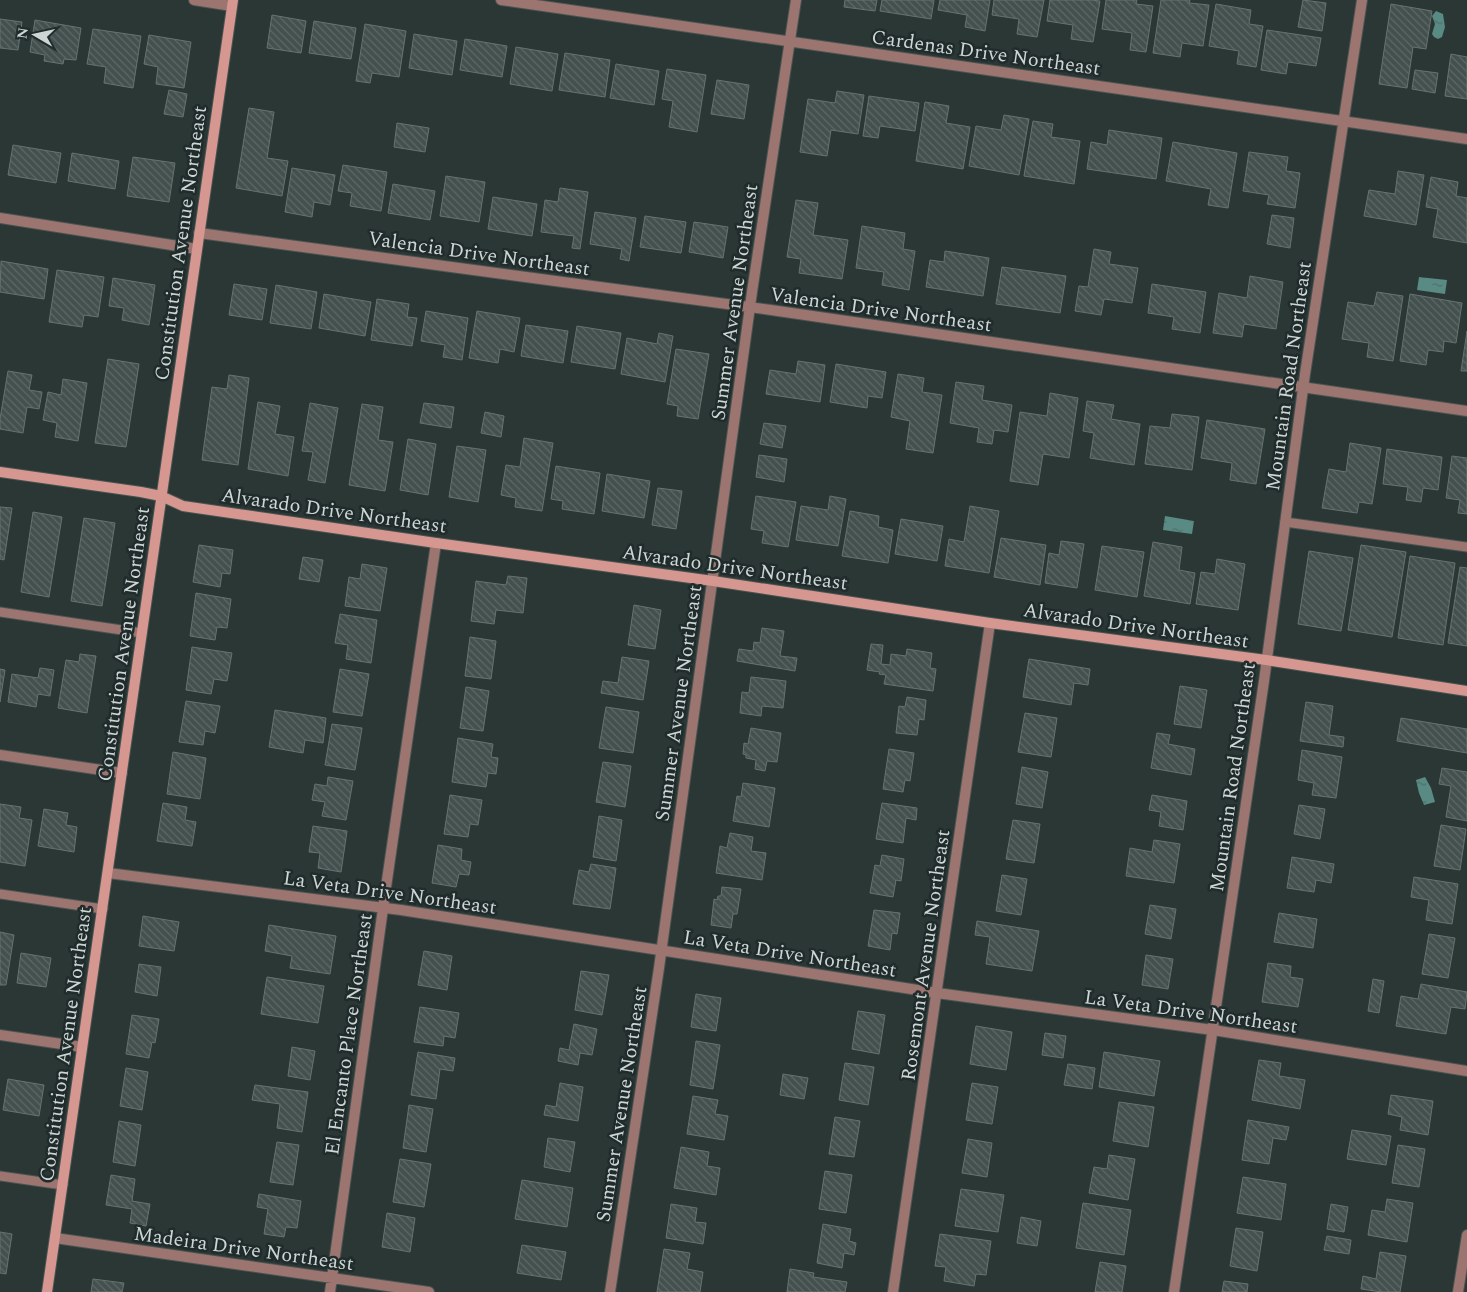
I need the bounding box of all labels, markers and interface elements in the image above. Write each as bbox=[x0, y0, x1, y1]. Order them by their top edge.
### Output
north arrow bbox=[10, 10, 60, 60]
street label: Cardenas Drive Northeast bbox=[870, 22, 1102, 84]
text: N bbox=[11, 26, 34, 40]
street label: Constitution Avenue Northeast bbox=[147, 104, 215, 383]
street label: Summer Avenue Northeast bbox=[704, 182, 766, 422]
street label: Valencia Drive Northeast bbox=[366, 224, 592, 284]
street label: Mountain Road Northeast bbox=[1258, 260, 1320, 493]
street label: Valencia Drive Northeast bbox=[768, 280, 994, 340]
street label: Alvarado Drive Northeast bbox=[219, 480, 449, 542]
street label: Constitution Avenue Northeast bbox=[90, 505, 158, 784]
street label: Alvarado Drive Northeast bbox=[620, 537, 850, 599]
street label: Summer Avenue Northeast bbox=[648, 583, 710, 823]
street label: Alvarado Drive Northeast bbox=[1021, 595, 1251, 657]
street label: Mountain Road Northeast bbox=[1202, 661, 1264, 894]
street label: Rosemont Avenue Northeast bbox=[893, 827, 958, 1083]
street label: La Veta Drive Northeast bbox=[281, 863, 499, 923]
street label: Constitution Avenue Northeast bbox=[32, 905, 100, 1184]
street label: El Encanto Place Northeast bbox=[317, 911, 381, 1157]
street label: La Veta Drive Northeast bbox=[681, 922, 898, 986]
street label: La Veta Drive Northeast bbox=[1082, 982, 1300, 1042]
street label: Summer Avenue Northeast bbox=[589, 984, 655, 1224]
street label: Madeira Drive Northeast bbox=[132, 1219, 356, 1279]

